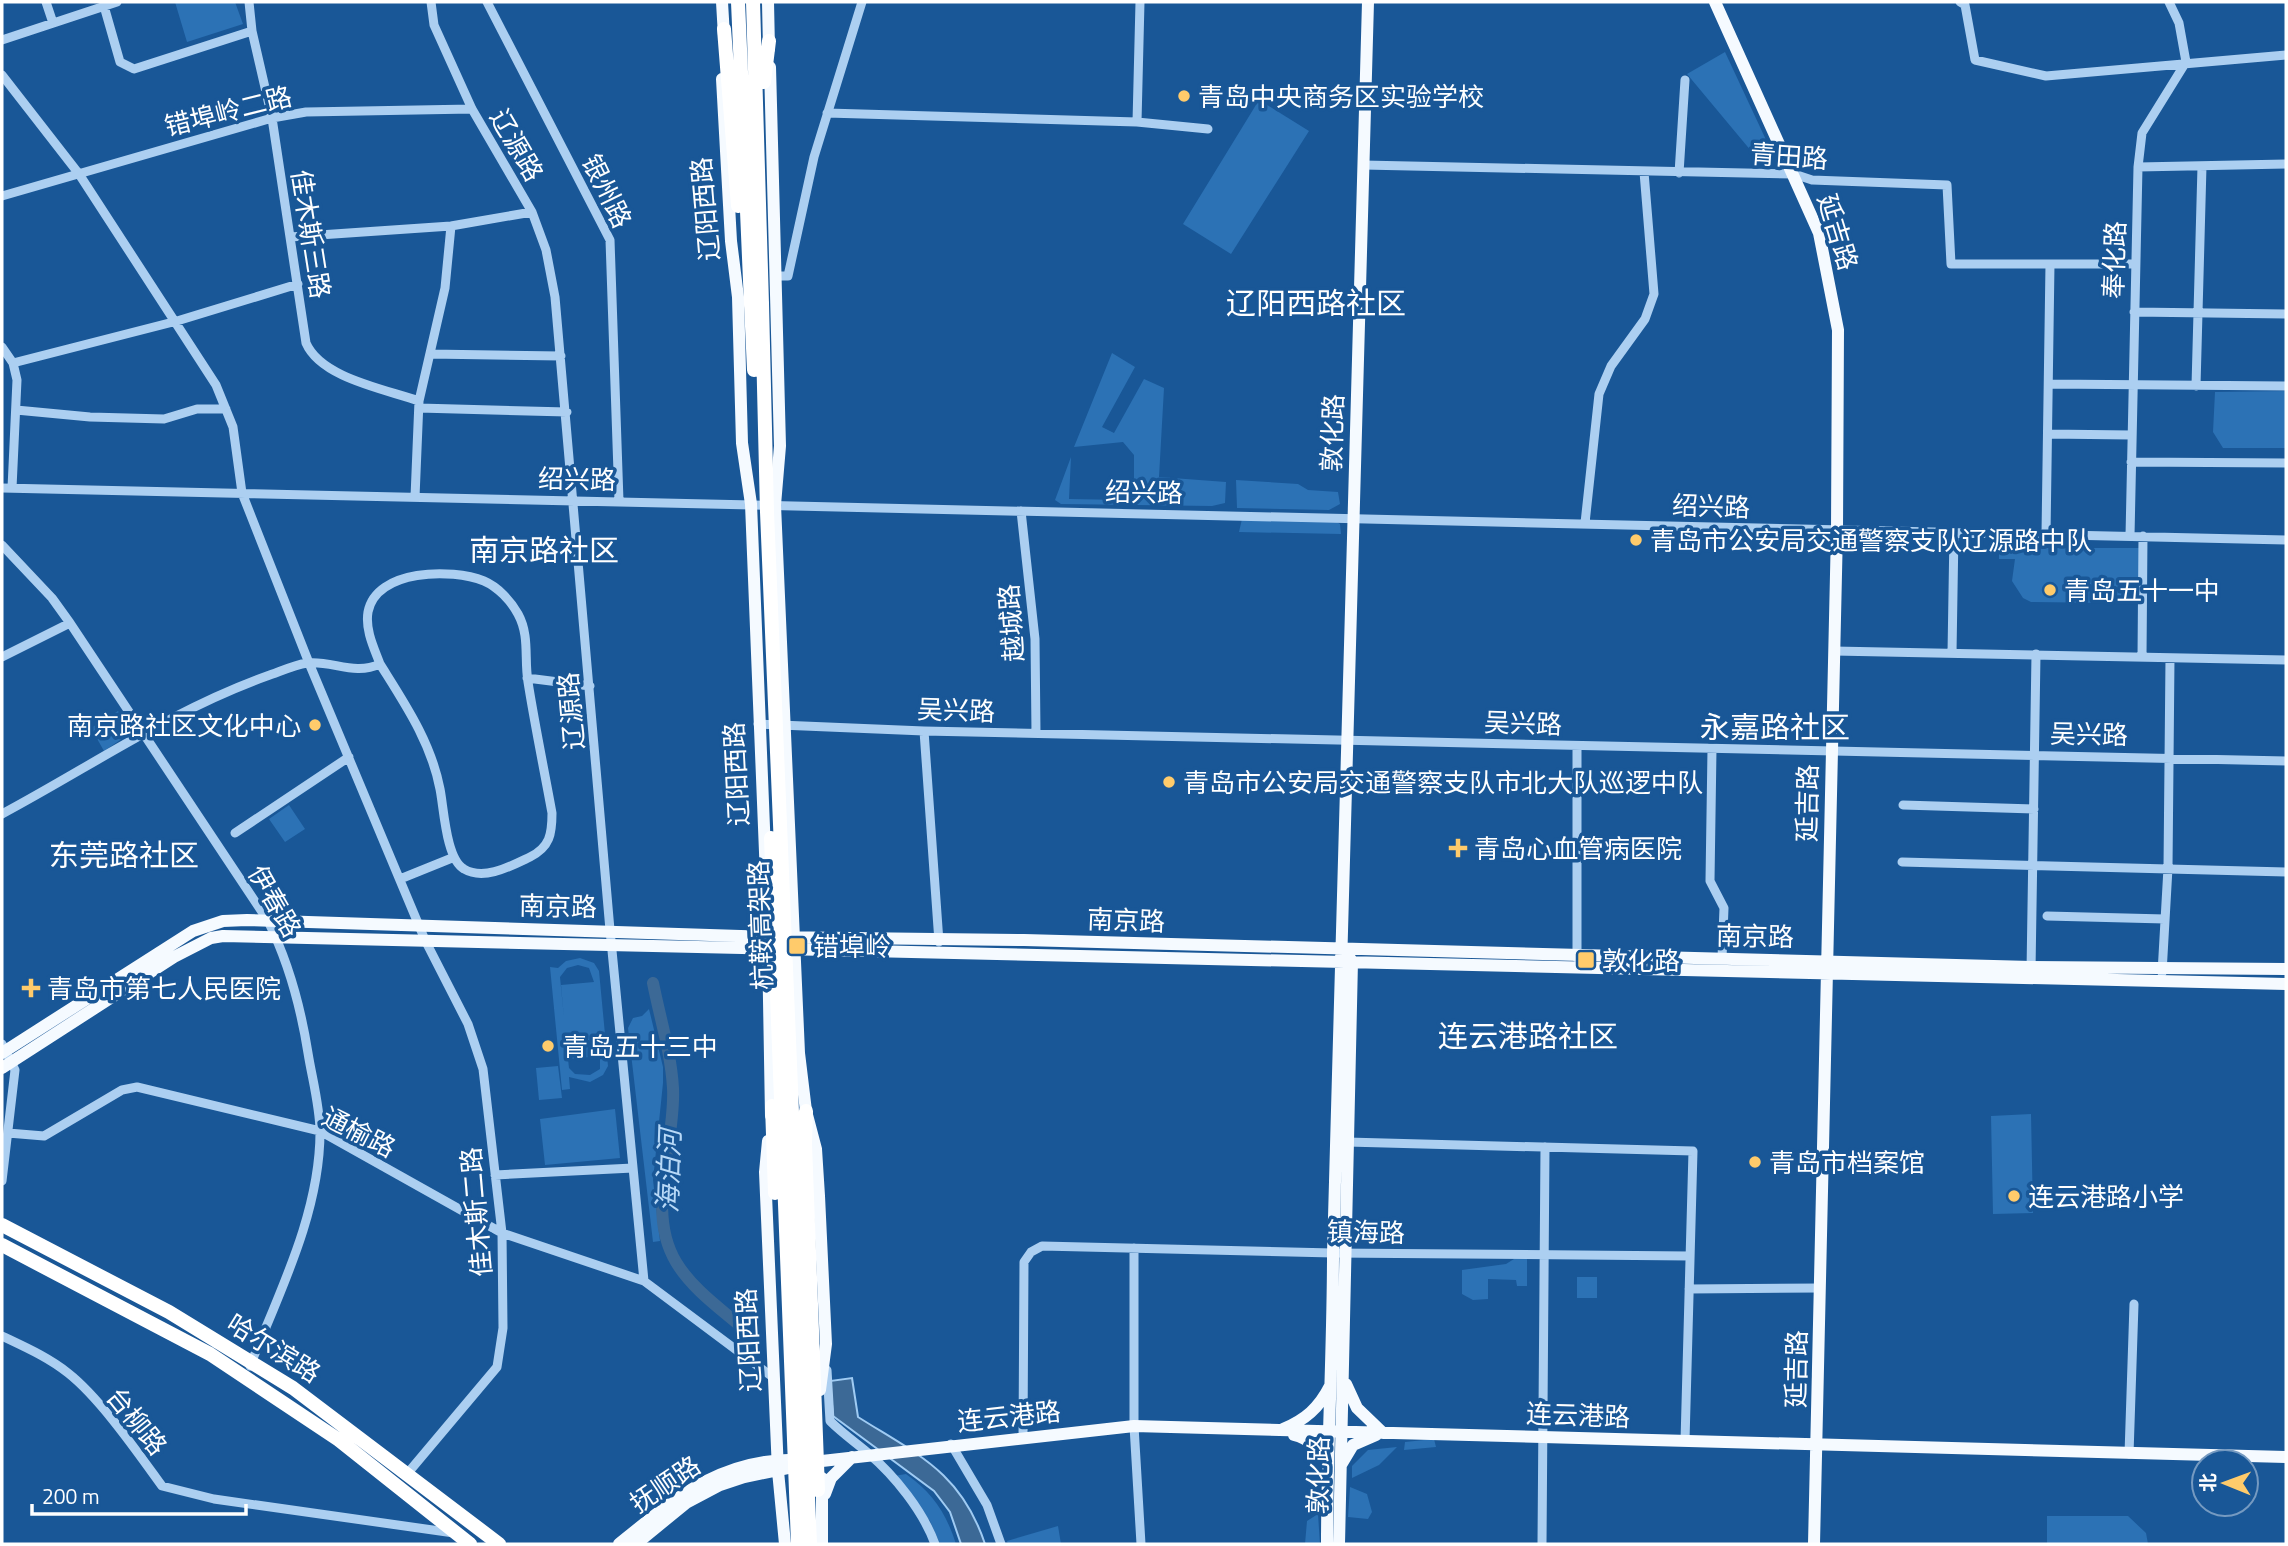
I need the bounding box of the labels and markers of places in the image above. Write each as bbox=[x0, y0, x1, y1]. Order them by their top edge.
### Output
place label: 青岛中央商务区实验学校 bbox=[1198, 77, 1484, 116]
marker: 青岛中央商务区实验学校 bbox=[1176, 88, 1192, 104]
place label: 青岛市公安局交通警察支队辽源路中队 bbox=[1650, 521, 2092, 560]
marker: 青岛市公安局交通警察支队辽源路中队 bbox=[1628, 532, 1644, 548]
place label: 青岛五十一中 bbox=[2064, 571, 2220, 610]
marker: 青岛五十一中 bbox=[2042, 582, 2058, 598]
place label: 南京路社区文化中心 bbox=[67, 706, 301, 745]
marker: 南京路社区文化中心 bbox=[307, 717, 323, 733]
place label: 青岛市公安局交通警察支队市北大队巡逻中队 bbox=[1183, 763, 1703, 802]
marker: 青岛市公安局交通警察支队市北大队巡逻中队 bbox=[1161, 774, 1177, 790]
place label: 青岛心血管病医院 bbox=[1474, 829, 1682, 868]
marker: 青岛心血管病医院 bbox=[1448, 838, 1468, 858]
place label: 错埠岭 bbox=[813, 927, 891, 966]
marker: 错埠岭 bbox=[787, 936, 807, 956]
place label: 敦化路 bbox=[1602, 941, 1680, 980]
marker: 敦化路 bbox=[1576, 950, 1596, 970]
place label: 青岛市第七人民医院 bbox=[47, 969, 281, 1008]
marker: 青岛市第七人民医院 bbox=[21, 978, 41, 998]
place label: 青岛五十三中 bbox=[562, 1027, 718, 1066]
marker: 青岛五十三中 bbox=[540, 1038, 556, 1054]
place label: 青岛市档案馆 bbox=[1769, 1143, 1925, 1182]
marker: 青岛市档案馆 bbox=[1747, 1154, 1763, 1170]
place label: 连云港路小学 bbox=[2028, 1177, 2184, 1216]
marker: 连云港路小学 bbox=[2006, 1188, 2022, 1204]

